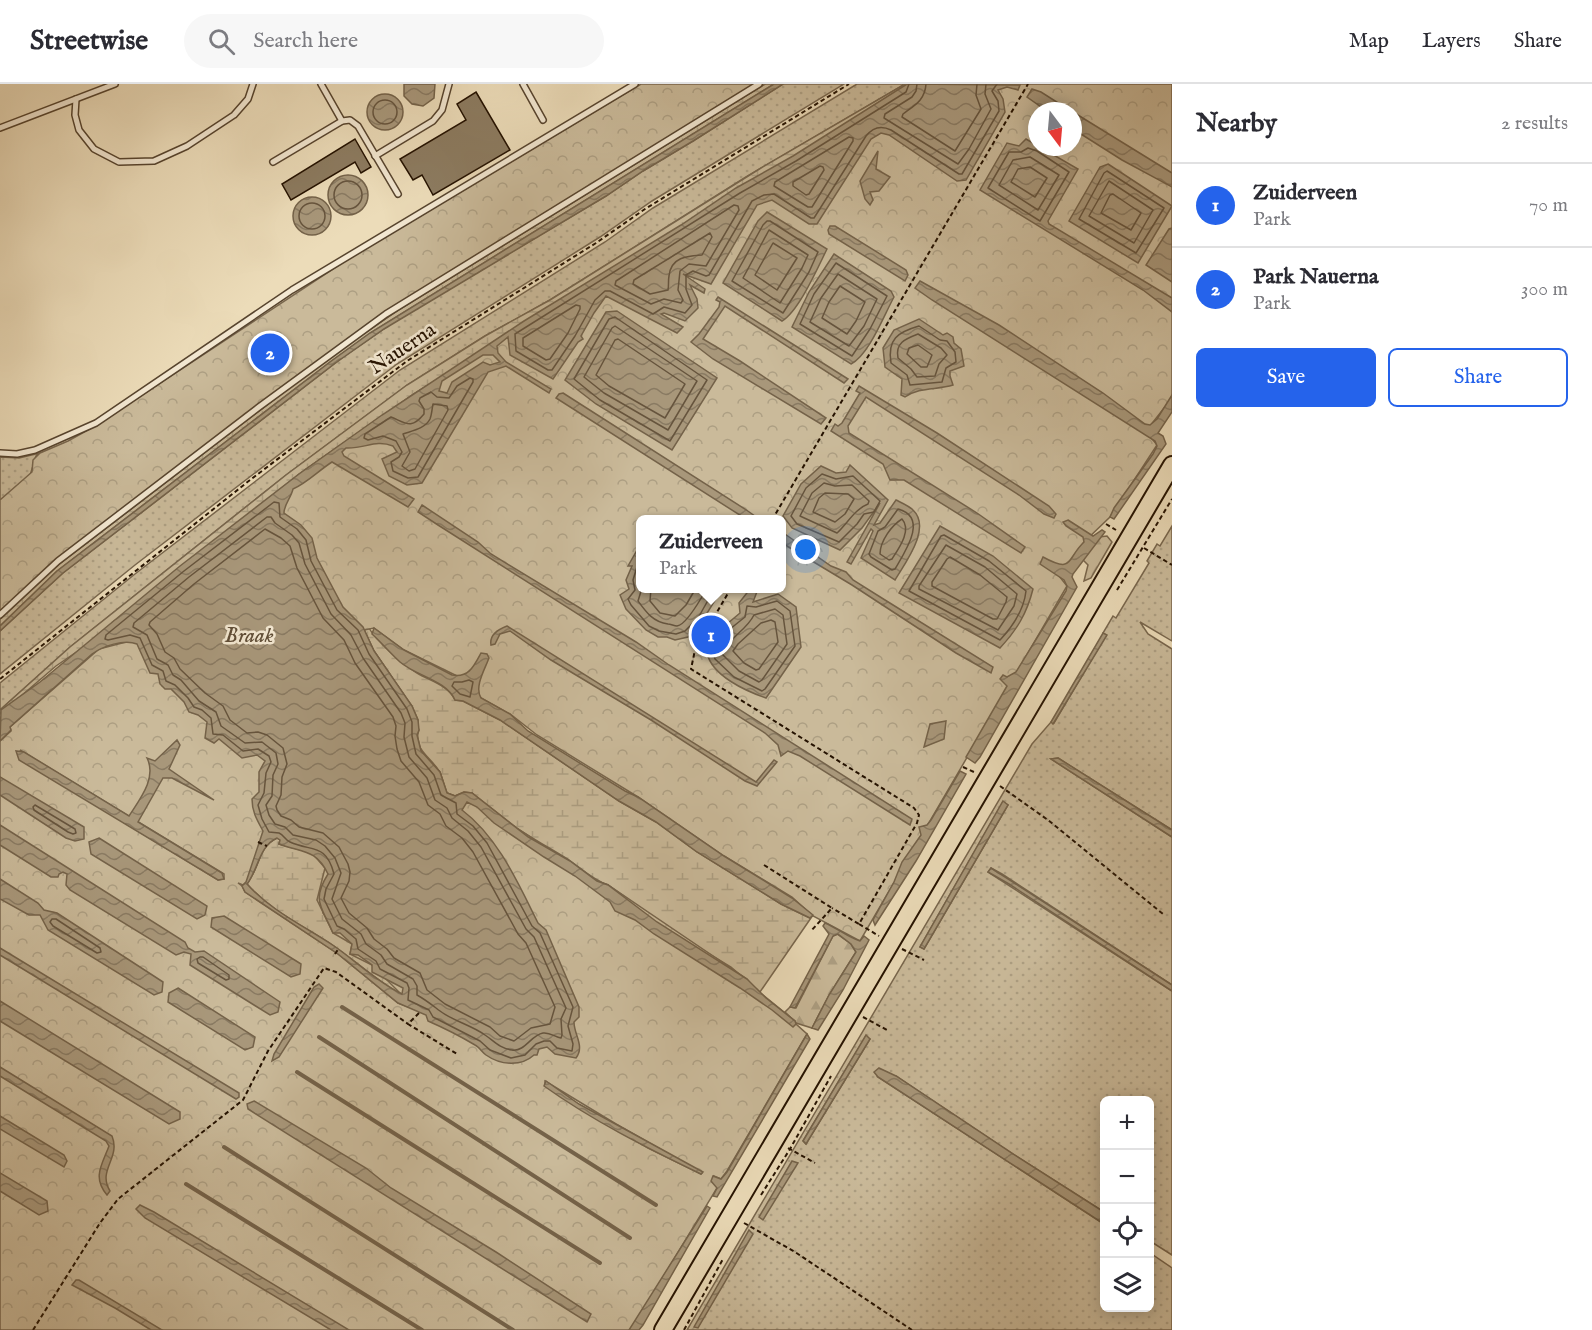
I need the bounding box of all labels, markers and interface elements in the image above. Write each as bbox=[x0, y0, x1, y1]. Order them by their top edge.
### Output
search box bbox=[184, 14, 604, 68]
text: Streetwise bbox=[30, 24, 148, 59]
icon: search bbox=[205, 25, 238, 58]
text: Search here bbox=[253, 27, 358, 55]
text: Map bbox=[1349, 28, 1389, 55]
text: Layers bbox=[1422, 28, 1481, 55]
text: Share bbox=[1514, 28, 1562, 55]
north arrow bbox=[1028, 102, 1082, 156]
text: Nearby bbox=[1196, 107, 1277, 140]
text: 2 results bbox=[1501, 111, 1568, 136]
text: Zuiderveen bbox=[1253, 179, 1357, 207]
text: 1 bbox=[1212, 193, 1219, 218]
text: 70 m bbox=[1529, 193, 1568, 218]
text: Park bbox=[1253, 207, 1291, 232]
text: Park Nauerna bbox=[1253, 263, 1378, 291]
text: 2 bbox=[1211, 277, 1220, 302]
text: 300 m bbox=[1521, 277, 1568, 302]
text: Park bbox=[1253, 291, 1291, 316]
street label: Nauerna bbox=[364, 317, 442, 381]
pin: 2 bbox=[250, 330, 290, 376]
button: Save bbox=[1196, 348, 1376, 407]
button: Share bbox=[1388, 348, 1568, 407]
popup bbox=[636, 515, 786, 593]
text: Zuiderveen bbox=[659, 528, 763, 556]
your location bbox=[791, 535, 820, 564]
text: Park bbox=[659, 556, 697, 581]
pin: 1 bbox=[692, 612, 730, 658]
water label: Braak bbox=[224, 622, 274, 650]
map controls bbox=[1100, 1096, 1154, 1312]
button: + bbox=[1100, 1096, 1154, 1150]
button: − bbox=[1100, 1150, 1154, 1204]
button: locate bbox=[1100, 1204, 1154, 1258]
button: layers bbox=[1100, 1258, 1154, 1312]

